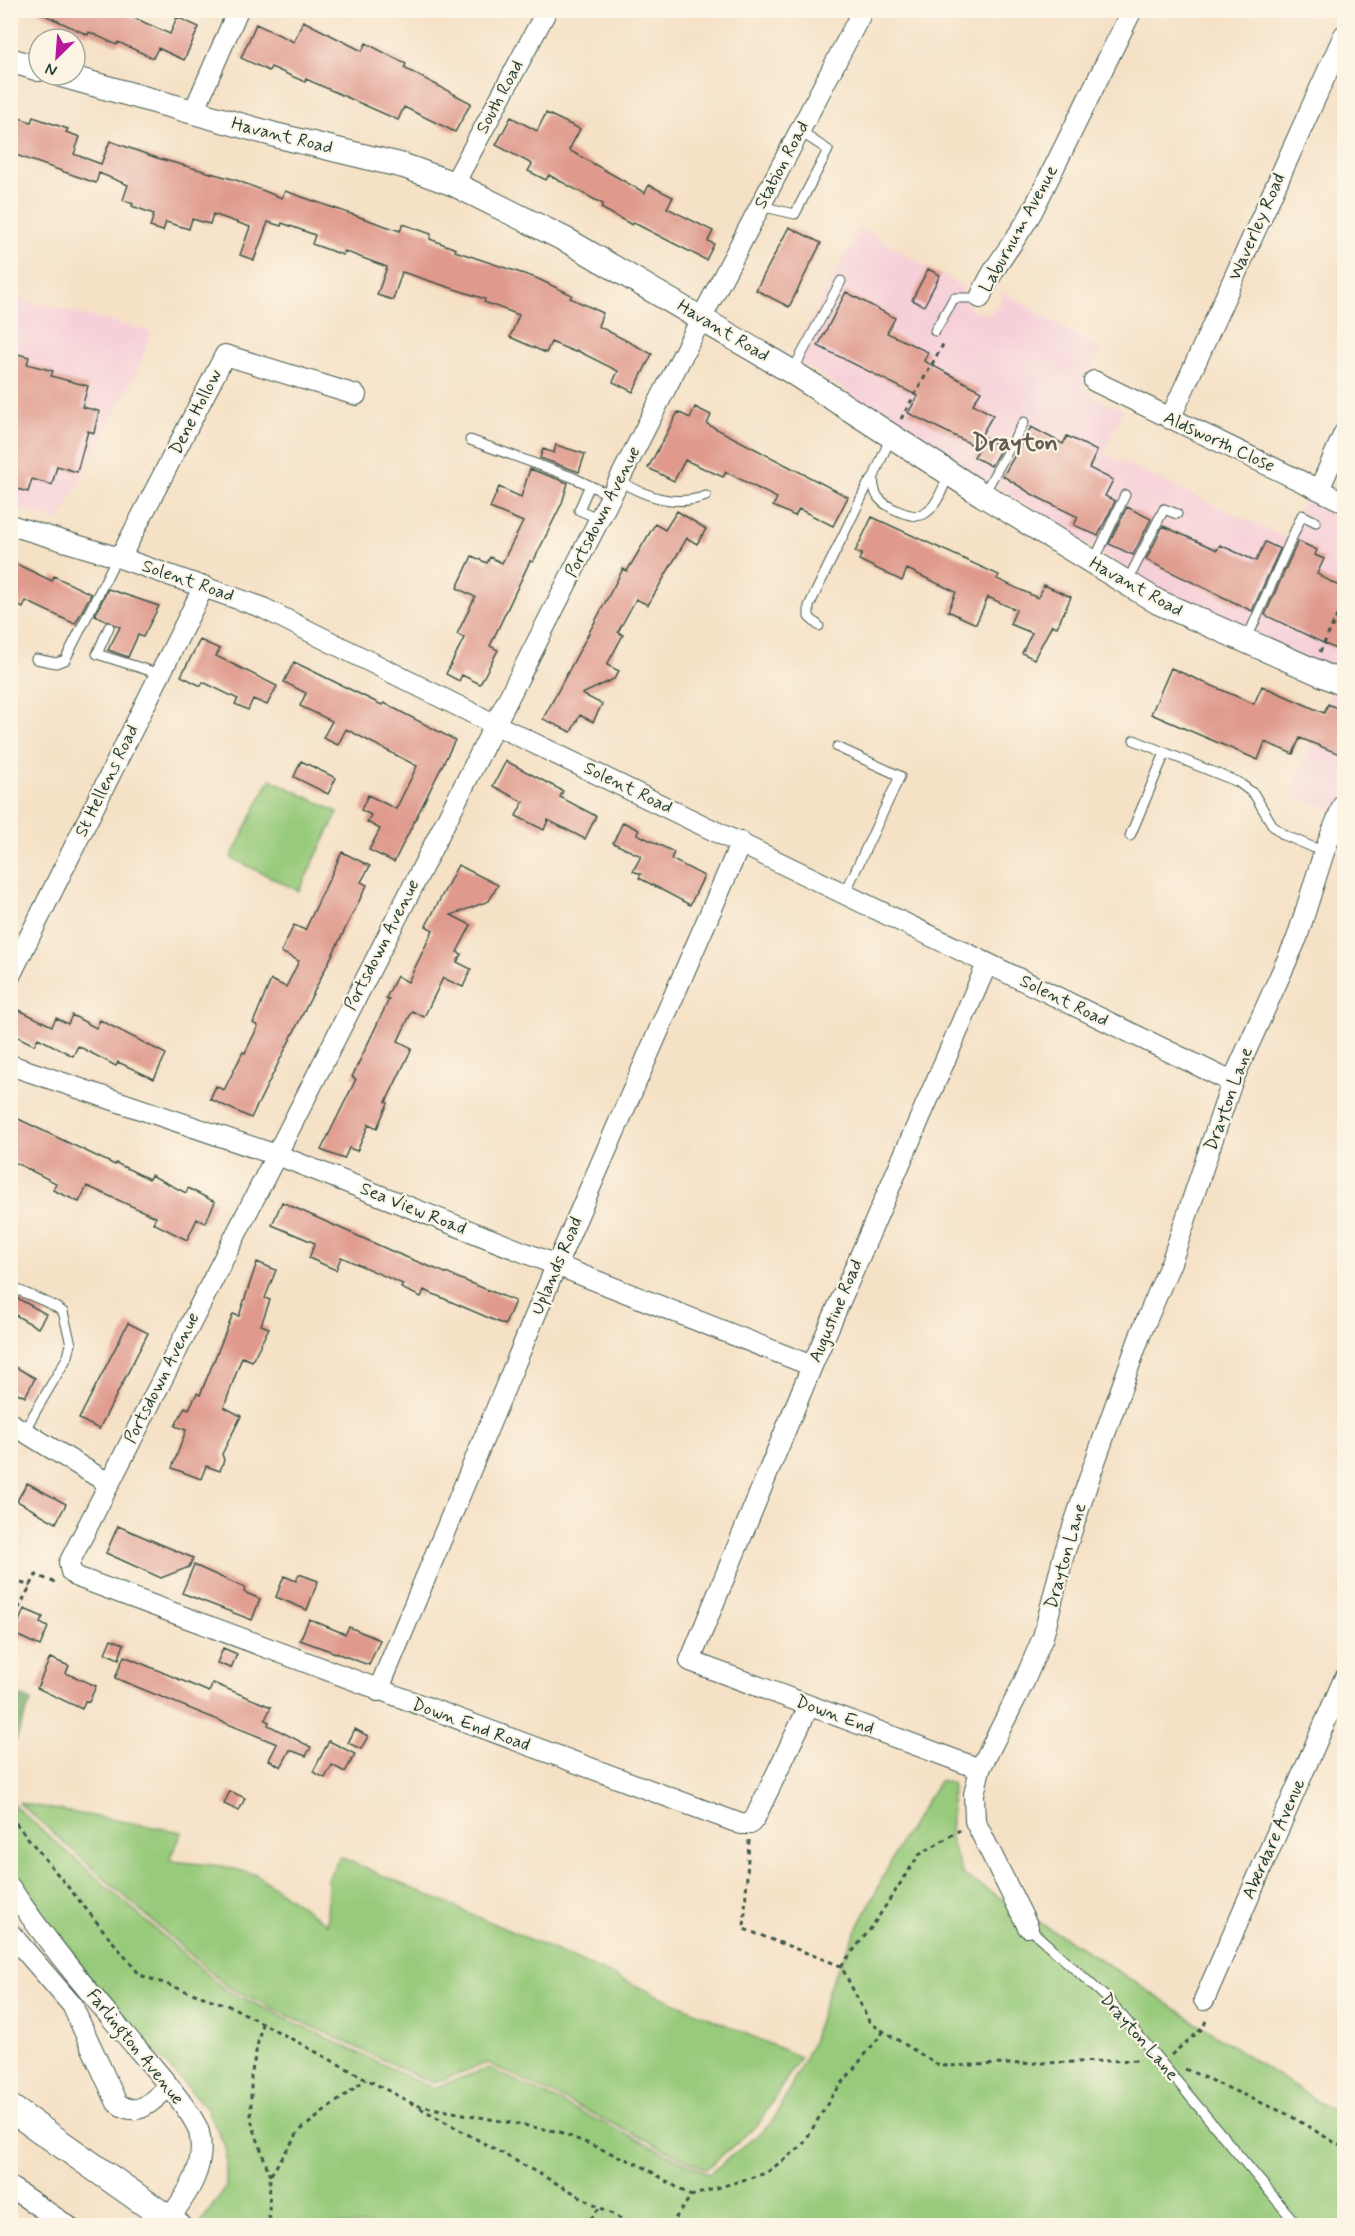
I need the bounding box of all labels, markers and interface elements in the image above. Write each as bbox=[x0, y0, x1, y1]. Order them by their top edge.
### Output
north arrow bbox=[27, 27, 87, 87]
street label: South Road bbox=[471, 56, 529, 138]
text: N bbox=[42, 57, 61, 81]
street label: Havant Road bbox=[229, 112, 335, 160]
street label: Station Road bbox=[749, 117, 815, 213]
street label: Laburnum Avenue bbox=[974, 161, 1064, 297]
street label: Waverley Road bbox=[1223, 170, 1291, 284]
street label: Havant Road bbox=[672, 294, 774, 368]
street label: Dene Hollow bbox=[164, 365, 228, 459]
street label: Aldsworth Close bbox=[1160, 406, 1278, 478]
district label: Drayton bbox=[972, 428, 1058, 459]
street label: Portsdown Avenue bbox=[560, 442, 646, 582]
street label: Havant Road bbox=[1085, 551, 1187, 623]
street label: Solent Road bbox=[139, 554, 237, 608]
street label: St Hellens Road bbox=[69, 721, 145, 841]
street label: Solent Road bbox=[580, 756, 676, 820]
street label: Portsdown Avenue bbox=[339, 875, 425, 1015]
street label: Solent Road bbox=[1016, 969, 1112, 1033]
street label: Drayton Lane bbox=[1199, 1044, 1259, 1154]
street label: Sea View Road bbox=[356, 1177, 470, 1241]
street label: Uplands Road bbox=[526, 1213, 588, 1319]
street label: Augustine Road bbox=[803, 1256, 869, 1366]
street label: Portsdown Avenue bbox=[119, 1308, 205, 1448]
street label: Drayton Lane bbox=[1039, 1500, 1093, 1612]
street label: Down End bbox=[792, 1690, 878, 1740]
street label: Down End Road bbox=[409, 1693, 533, 1757]
street label: Aberdare Avenue bbox=[1237, 1775, 1311, 1903]
street label: Farlington Avenue bbox=[79, 1984, 189, 2111]
street label: Drayton Lane bbox=[1094, 1988, 1184, 2086]

